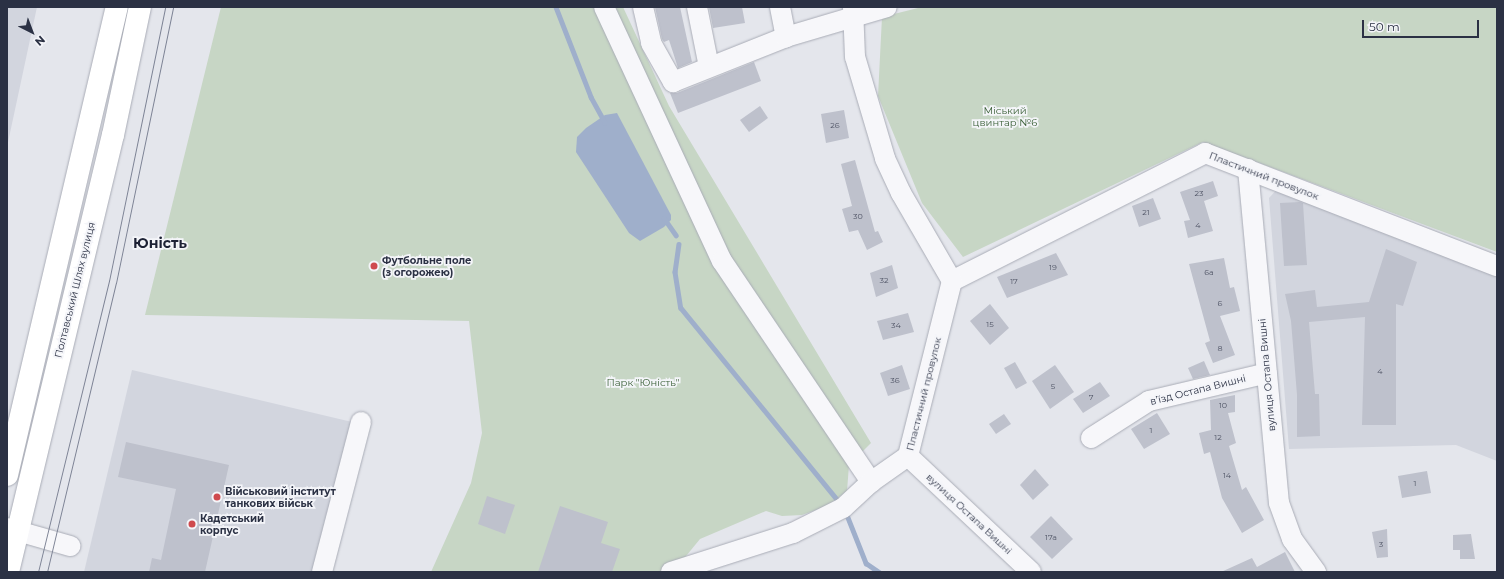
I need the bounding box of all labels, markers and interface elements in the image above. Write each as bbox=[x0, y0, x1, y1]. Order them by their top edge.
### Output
north arrow bbox=[12, 12, 52, 52]
scale bar bbox=[1364, 12, 1481, 38]
text: 50 m bbox=[1369, 19, 1400, 34]
text: N bbox=[32, 33, 48, 49]
park label: Міський цвинтар №6 bbox=[973, 104, 1037, 128]
house number: 26 bbox=[830, 121, 840, 131]
street label: Пластичний провулок bbox=[1207, 150, 1321, 202]
house number: 23 bbox=[1194, 189, 1204, 199]
house number: 21 bbox=[1142, 208, 1150, 218]
house number: 30 bbox=[853, 212, 863, 222]
street label: Полтавський Шлях вулиця bbox=[52, 221, 98, 359]
house number: 4 bbox=[1195, 221, 1201, 231]
district label: Юність bbox=[133, 235, 187, 251]
place label: Футбольне поле (з огорожею) bbox=[382, 254, 472, 278]
marker: Футбольне поле (з огорожею) bbox=[369, 261, 379, 271]
house number: 19 bbox=[1049, 263, 1057, 273]
house number: 6а bbox=[1204, 268, 1214, 278]
house number: 32 bbox=[879, 276, 889, 286]
house number: 17 bbox=[1010, 277, 1018, 287]
house number: 6 bbox=[1218, 299, 1222, 309]
street label: вулиця Остапа Вишні bbox=[1256, 318, 1278, 432]
house number: 15 bbox=[986, 320, 994, 330]
house number: 34 bbox=[891, 321, 901, 331]
street label: Пластичний провулок bbox=[904, 336, 944, 452]
house number: 8 bbox=[1217, 344, 1223, 354]
house number: 4 bbox=[1377, 367, 1383, 377]
street label: в’їзд Остапа Вишні bbox=[1149, 372, 1247, 408]
house number: 36 bbox=[890, 376, 900, 386]
park label: Парк "Юність" bbox=[606, 377, 680, 389]
house number: 5 bbox=[1051, 382, 1055, 392]
house number: 7 bbox=[1089, 393, 1093, 403]
house number: 10 bbox=[1219, 401, 1227, 411]
house number: 1 bbox=[1150, 426, 1152, 436]
house number: 12 bbox=[1214, 433, 1222, 443]
street label: вулиця Остапа Вишні bbox=[924, 471, 1014, 557]
house number: 14 bbox=[1223, 471, 1231, 481]
house number: 1 bbox=[1414, 479, 1416, 489]
place label: Військовий інститут танкових військ bbox=[225, 485, 336, 508]
marker: Військовий інститут танкових військ bbox=[212, 492, 222, 502]
place label: Кадетський корпус bbox=[200, 512, 264, 536]
marker: Кадетський корпус bbox=[187, 519, 197, 529]
house number: 17а bbox=[1045, 533, 1057, 543]
house number: 3 bbox=[1379, 540, 1383, 550]

